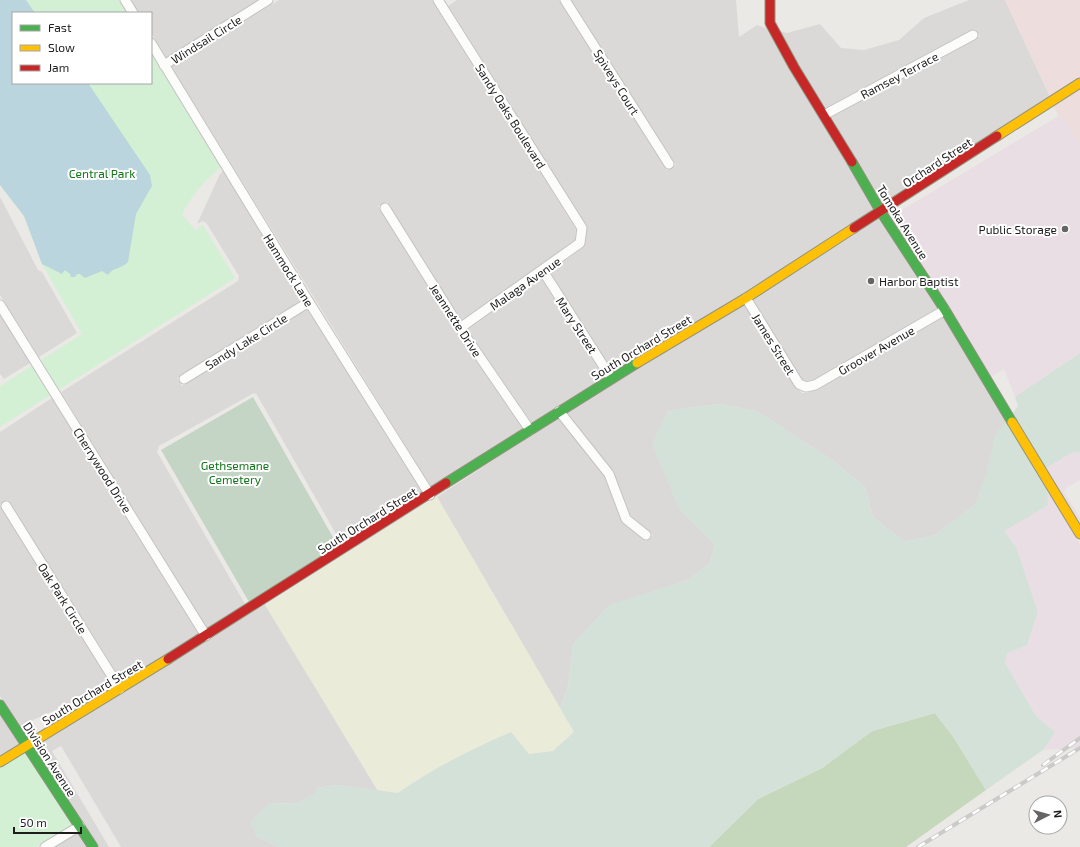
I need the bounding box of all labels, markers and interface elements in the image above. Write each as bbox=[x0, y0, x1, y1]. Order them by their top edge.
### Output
legend bbox=[12, 12, 152, 84]
street label: Windsail Circle bbox=[168, 12, 244, 66]
text: Fast bbox=[48, 20, 72, 34]
text: Slow bbox=[48, 40, 75, 54]
street label: Spiveys Court bbox=[591, 47, 643, 118]
street label: Ramsey Terrace bbox=[858, 49, 940, 101]
text: Jam bbox=[48, 60, 69, 74]
street label: Sandy Oaks Boulevard bbox=[473, 61, 549, 171]
street label: Orchard Street bbox=[900, 134, 975, 190]
park label: Central Park bbox=[69, 166, 135, 180]
street label: Tomoka Avenue bbox=[875, 182, 931, 262]
place label: Public Storage bbox=[979, 222, 1057, 236]
marker: Public Storage bbox=[1060, 224, 1070, 234]
street label: Hammock Lane bbox=[261, 231, 317, 309]
street label: Malaga Avenue bbox=[487, 253, 563, 313]
place label: Harbor Baptist bbox=[879, 274, 959, 288]
marker: Harbor Baptist bbox=[866, 276, 876, 286]
street label: Jeannette Drive bbox=[427, 281, 485, 359]
street label: Mary Street bbox=[554, 294, 601, 356]
street label: Sandy Lake Circle bbox=[202, 310, 290, 372]
street label: South Orchard Street bbox=[588, 311, 694, 382]
street label: James Street bbox=[750, 311, 799, 378]
street label: Groover Avenue bbox=[835, 323, 917, 377]
street label: Cherrywood Drive bbox=[71, 425, 135, 515]
park label: Gethsemane Cemetery bbox=[201, 458, 269, 486]
street label: South Orchard Street bbox=[315, 484, 420, 556]
street label: Oak Park Circle bbox=[36, 560, 90, 636]
street label: South Orchard Street bbox=[39, 656, 145, 727]
street label: Division Avenue bbox=[21, 719, 79, 799]
north arrow bbox=[1028, 795, 1068, 835]
scale bar bbox=[14, 809, 81, 835]
text: N bbox=[1052, 809, 1065, 819]
text: 50 m bbox=[20, 815, 47, 829]

